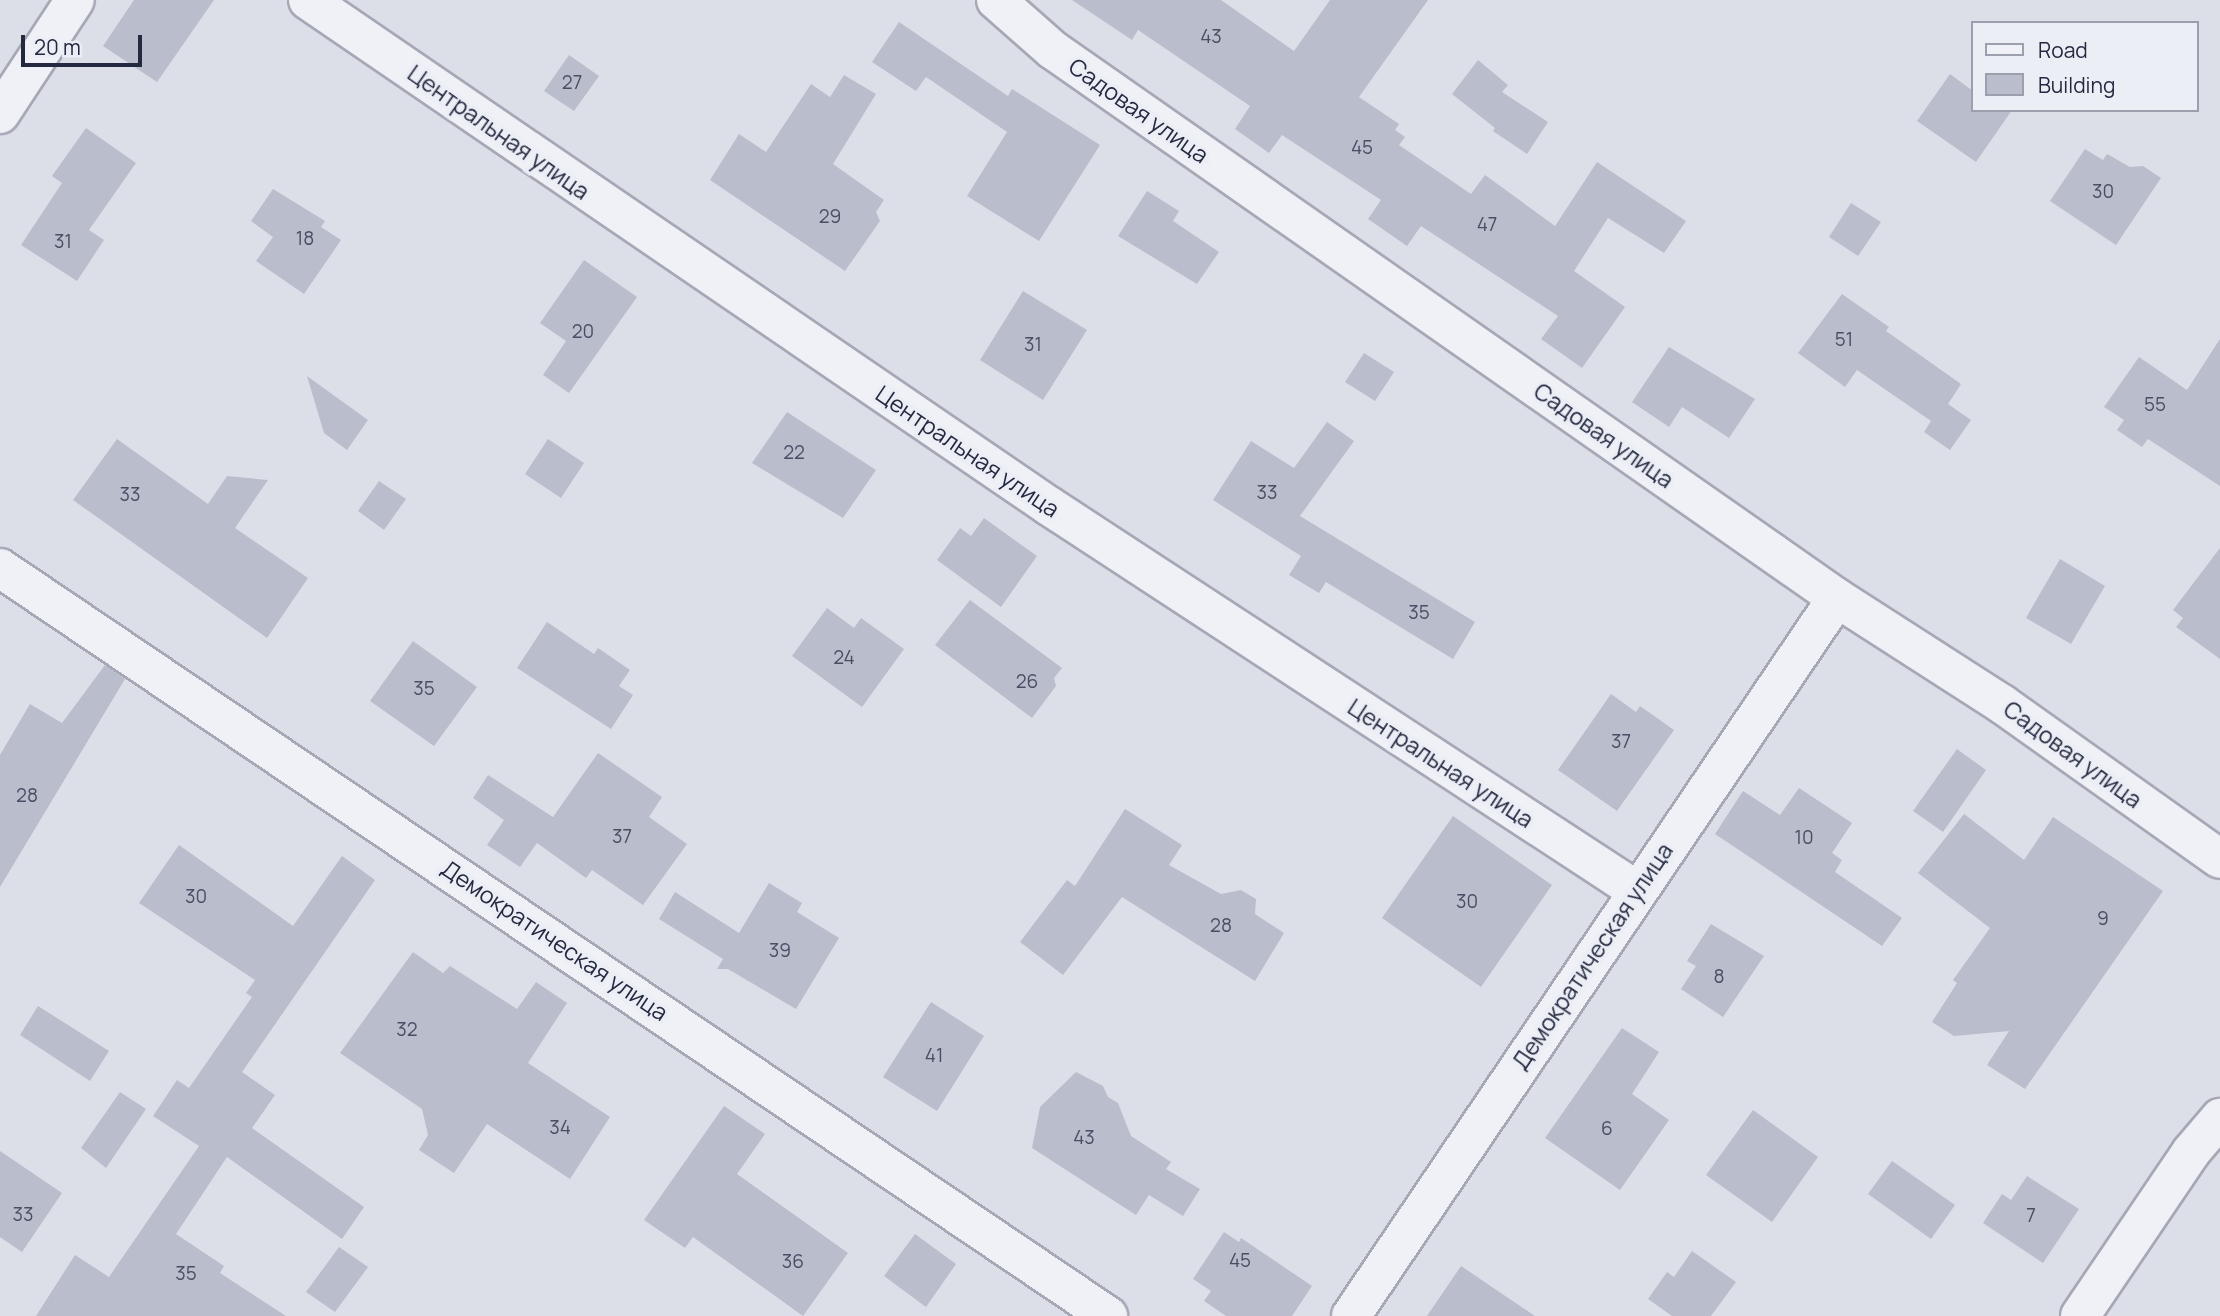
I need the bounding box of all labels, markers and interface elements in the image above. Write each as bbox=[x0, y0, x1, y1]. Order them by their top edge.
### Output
scale bar bbox=[24, 21, 145, 65]
legend bbox=[1972, 21, 2199, 112]
house number: 43 bbox=[1200, 26, 1222, 48]
text: 20 m bbox=[34, 33, 81, 61]
text: Road bbox=[2038, 36, 2088, 64]
street label: Садовая улица bbox=[1064, 52, 1214, 168]
street label: Центральная улица bbox=[403, 59, 595, 205]
text: Building bbox=[2038, 71, 2115, 99]
house number: 27 bbox=[562, 72, 582, 94]
house number: 45 bbox=[1351, 137, 1373, 159]
house number: 30 bbox=[2092, 181, 2114, 203]
house number: 29 bbox=[819, 206, 841, 228]
house number: 47 bbox=[1477, 214, 1497, 236]
house number: 18 bbox=[296, 228, 314, 250]
house number: 31 bbox=[54, 231, 72, 253]
house number: 20 bbox=[572, 321, 594, 343]
house number: 51 bbox=[1835, 329, 1853, 351]
house number: 31 bbox=[1024, 334, 1042, 356]
street label: Садовая улица bbox=[1529, 377, 1679, 493]
street label: Центральная улица bbox=[871, 379, 1065, 523]
house number: 55 bbox=[2144, 394, 2166, 416]
house number: 22 bbox=[783, 442, 805, 464]
house number: 33 bbox=[1256, 482, 1278, 504]
house number: 33 bbox=[119, 484, 141, 506]
house number: 35 bbox=[1408, 602, 1430, 624]
house number: 24 bbox=[833, 647, 855, 669]
house number: 26 bbox=[1016, 671, 1038, 693]
house number: 35 bbox=[413, 678, 435, 700]
street label: Центральная улица bbox=[1343, 693, 1539, 833]
street label: Садовая улица bbox=[1999, 695, 2147, 813]
house number: 37 bbox=[1611, 731, 1631, 753]
house number: 28 bbox=[16, 785, 38, 807]
house number: 37 bbox=[612, 826, 632, 848]
house number: 10 bbox=[1795, 827, 1813, 849]
street label: Демократическая улица bbox=[1506, 837, 1678, 1075]
street label: Демократическая улица bbox=[436, 854, 674, 1026]
house number: 30 bbox=[185, 886, 207, 908]
house number: 30 bbox=[1456, 891, 1478, 913]
house number: 9 bbox=[2097, 908, 2109, 930]
house number: 28 bbox=[1210, 915, 1232, 937]
house number: 39 bbox=[769, 940, 791, 962]
house number: 8 bbox=[1713, 966, 1725, 988]
house number: 32 bbox=[396, 1019, 418, 1041]
house number: 41 bbox=[925, 1045, 943, 1067]
house number: 34 bbox=[549, 1117, 571, 1139]
house number: 6 bbox=[1601, 1118, 1613, 1140]
house number: 43 bbox=[1073, 1127, 1095, 1149]
house number: 33 bbox=[12, 1204, 34, 1226]
house number: 7 bbox=[2026, 1205, 2036, 1227]
house number: 45 bbox=[1229, 1250, 1251, 1272]
house number: 36 bbox=[782, 1251, 804, 1273]
house number: 35 bbox=[175, 1263, 197, 1285]

